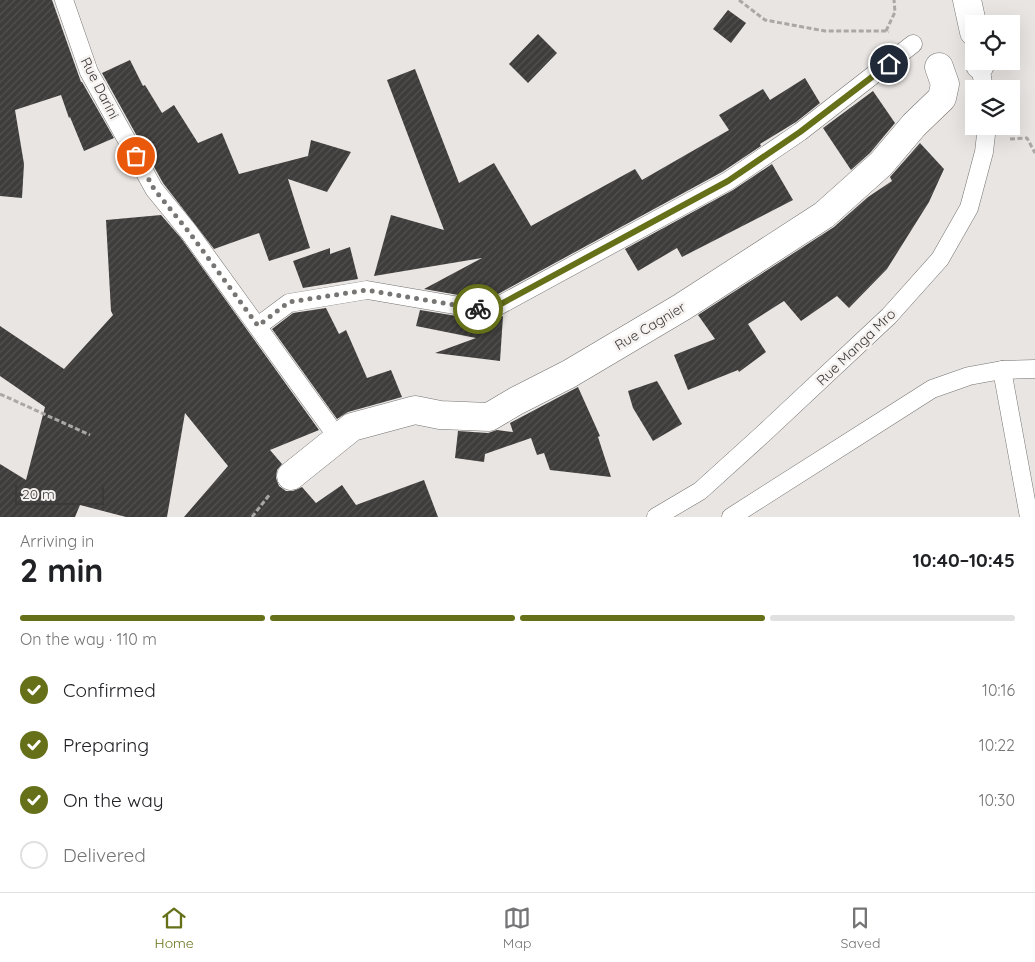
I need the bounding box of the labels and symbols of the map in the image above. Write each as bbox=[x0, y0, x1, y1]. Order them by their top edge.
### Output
pin bbox=[868, 43, 910, 85]
street label: Rue Darini bbox=[77, 54, 123, 122]
pin bbox=[115, 135, 157, 177]
courier bbox=[453, 284, 503, 334]
street label: Rue Cagnier bbox=[611, 297, 689, 354]
street label: Rue Manga Mro bbox=[813, 305, 899, 389]
scale bar bbox=[15, 482, 104, 505]

